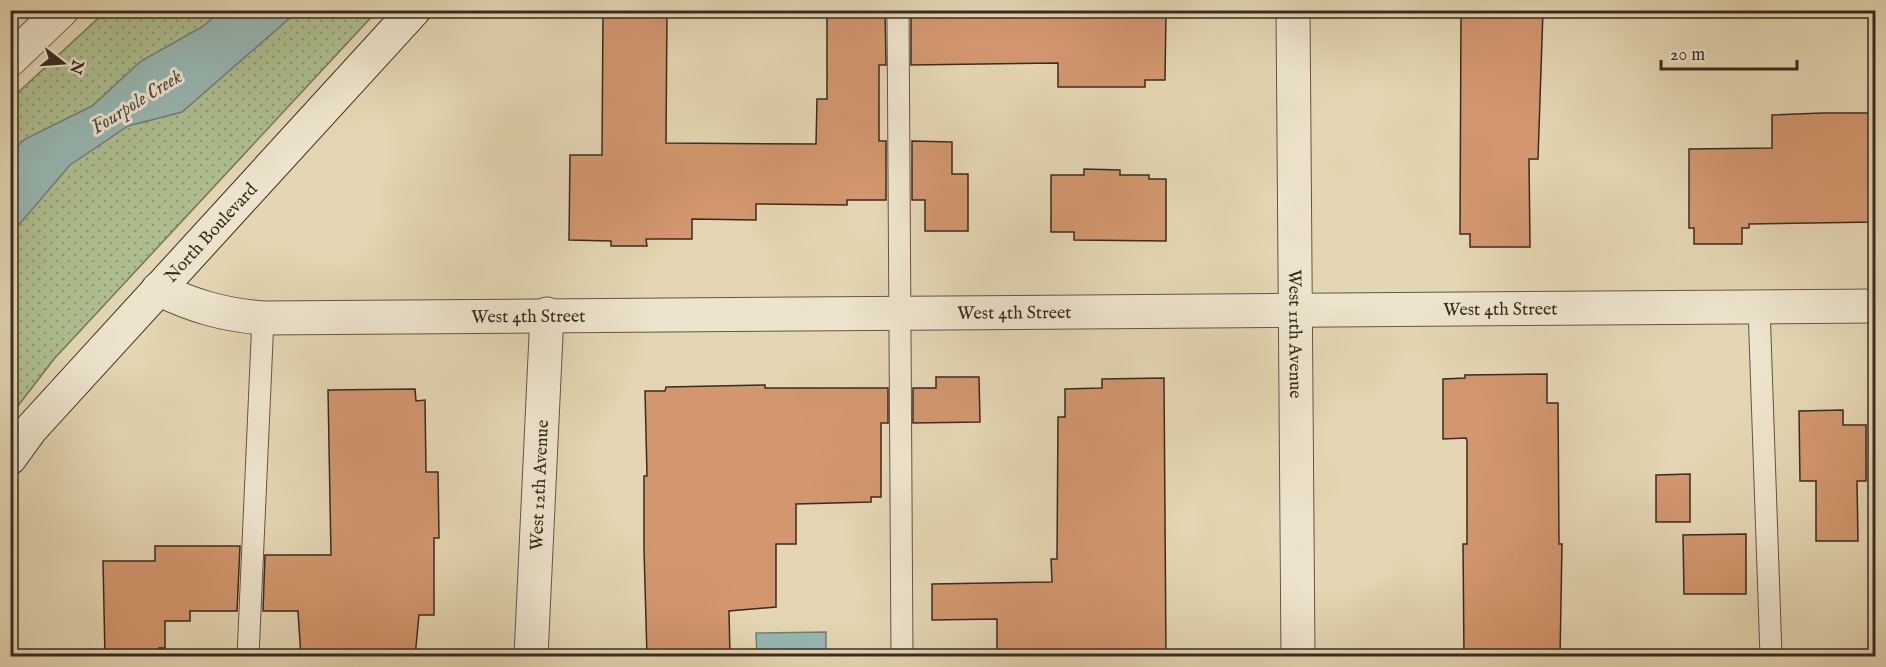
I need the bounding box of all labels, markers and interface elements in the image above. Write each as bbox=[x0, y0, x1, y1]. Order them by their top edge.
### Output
north arrow bbox=[33, 33, 93, 93]
scale bar bbox=[1661, 33, 1798, 71]
text: 20 m bbox=[1670, 44, 1705, 67]
text: N bbox=[64, 56, 87, 76]
water label: Fourpole Creek bbox=[87, 64, 187, 140]
street label: North Boulevard bbox=[160, 179, 263, 288]
street label: West 11th Avenue bbox=[1282, 269, 1306, 399]
street label: West 4th Street bbox=[1443, 298, 1558, 322]
street label: West 4th Street bbox=[957, 302, 1072, 326]
street label: West 4th Street bbox=[471, 306, 586, 329]
street label: West 12th Avenue bbox=[526, 419, 555, 551]

